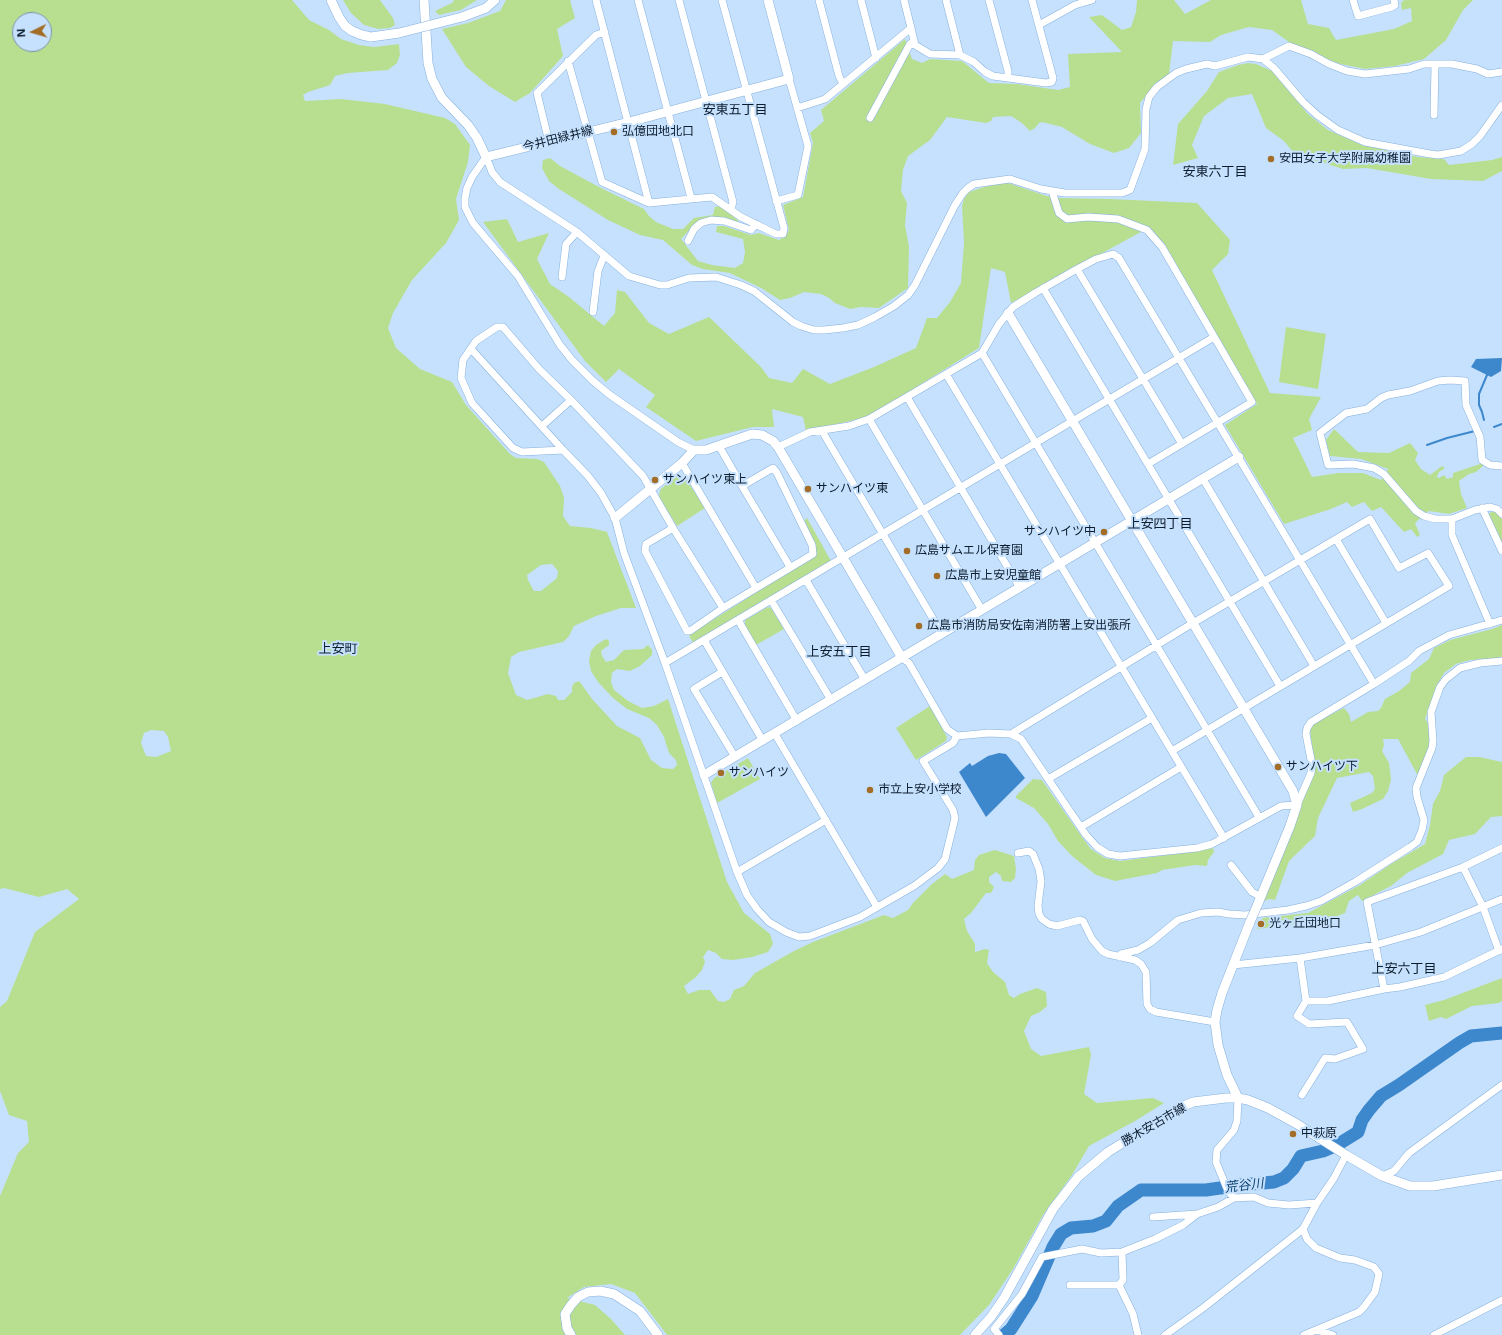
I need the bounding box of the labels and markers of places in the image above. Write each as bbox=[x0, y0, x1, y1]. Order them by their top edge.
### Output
place label: 弘億団地北口 bbox=[622, 125, 694, 139]
marker: 弘億団地北口 bbox=[609, 127, 619, 137]
place label: 安田女子大学附属幼稚園 bbox=[1279, 152, 1411, 166]
marker: 安田女子大学附属幼稚園 bbox=[1266, 154, 1276, 164]
place label: サンハイツ東上 bbox=[663, 473, 747, 487]
marker: サンハイツ東上 bbox=[650, 475, 660, 485]
place label: サンハイツ東 bbox=[816, 482, 888, 496]
marker: サンハイツ東 bbox=[803, 484, 813, 494]
place label: サンハイツ中 bbox=[1024, 525, 1096, 539]
marker: サンハイツ中 bbox=[1099, 527, 1109, 537]
place label: 広島サムエル保育園 bbox=[915, 544, 1023, 558]
marker: 広島サムエル保育園 bbox=[902, 546, 912, 556]
place label: 広島市上安児童館 bbox=[945, 569, 1041, 583]
marker: 広島市上安児童館 bbox=[932, 571, 942, 581]
place label: 広島市消防局安佐南消防署上安出張所 bbox=[927, 619, 1131, 633]
marker: 広島市消防局安佐南消防署上安出張所 bbox=[914, 621, 924, 631]
place label: サンハイツ下 bbox=[1286, 760, 1358, 774]
marker: サンハイツ下 bbox=[1273, 762, 1283, 772]
place label: サンハイツ bbox=[729, 766, 789, 780]
marker: サンハイツ bbox=[716, 768, 726, 778]
place label: 市立上安小学校 bbox=[878, 783, 962, 797]
marker: 市立上安小学校 bbox=[865, 785, 875, 795]
place label: 光ヶ丘団地口 bbox=[1269, 917, 1341, 931]
marker: 光ヶ丘団地口 bbox=[1256, 919, 1266, 929]
place label: 中萩原 bbox=[1301, 1127, 1337, 1141]
marker: 中萩原 bbox=[1288, 1129, 1298, 1139]

